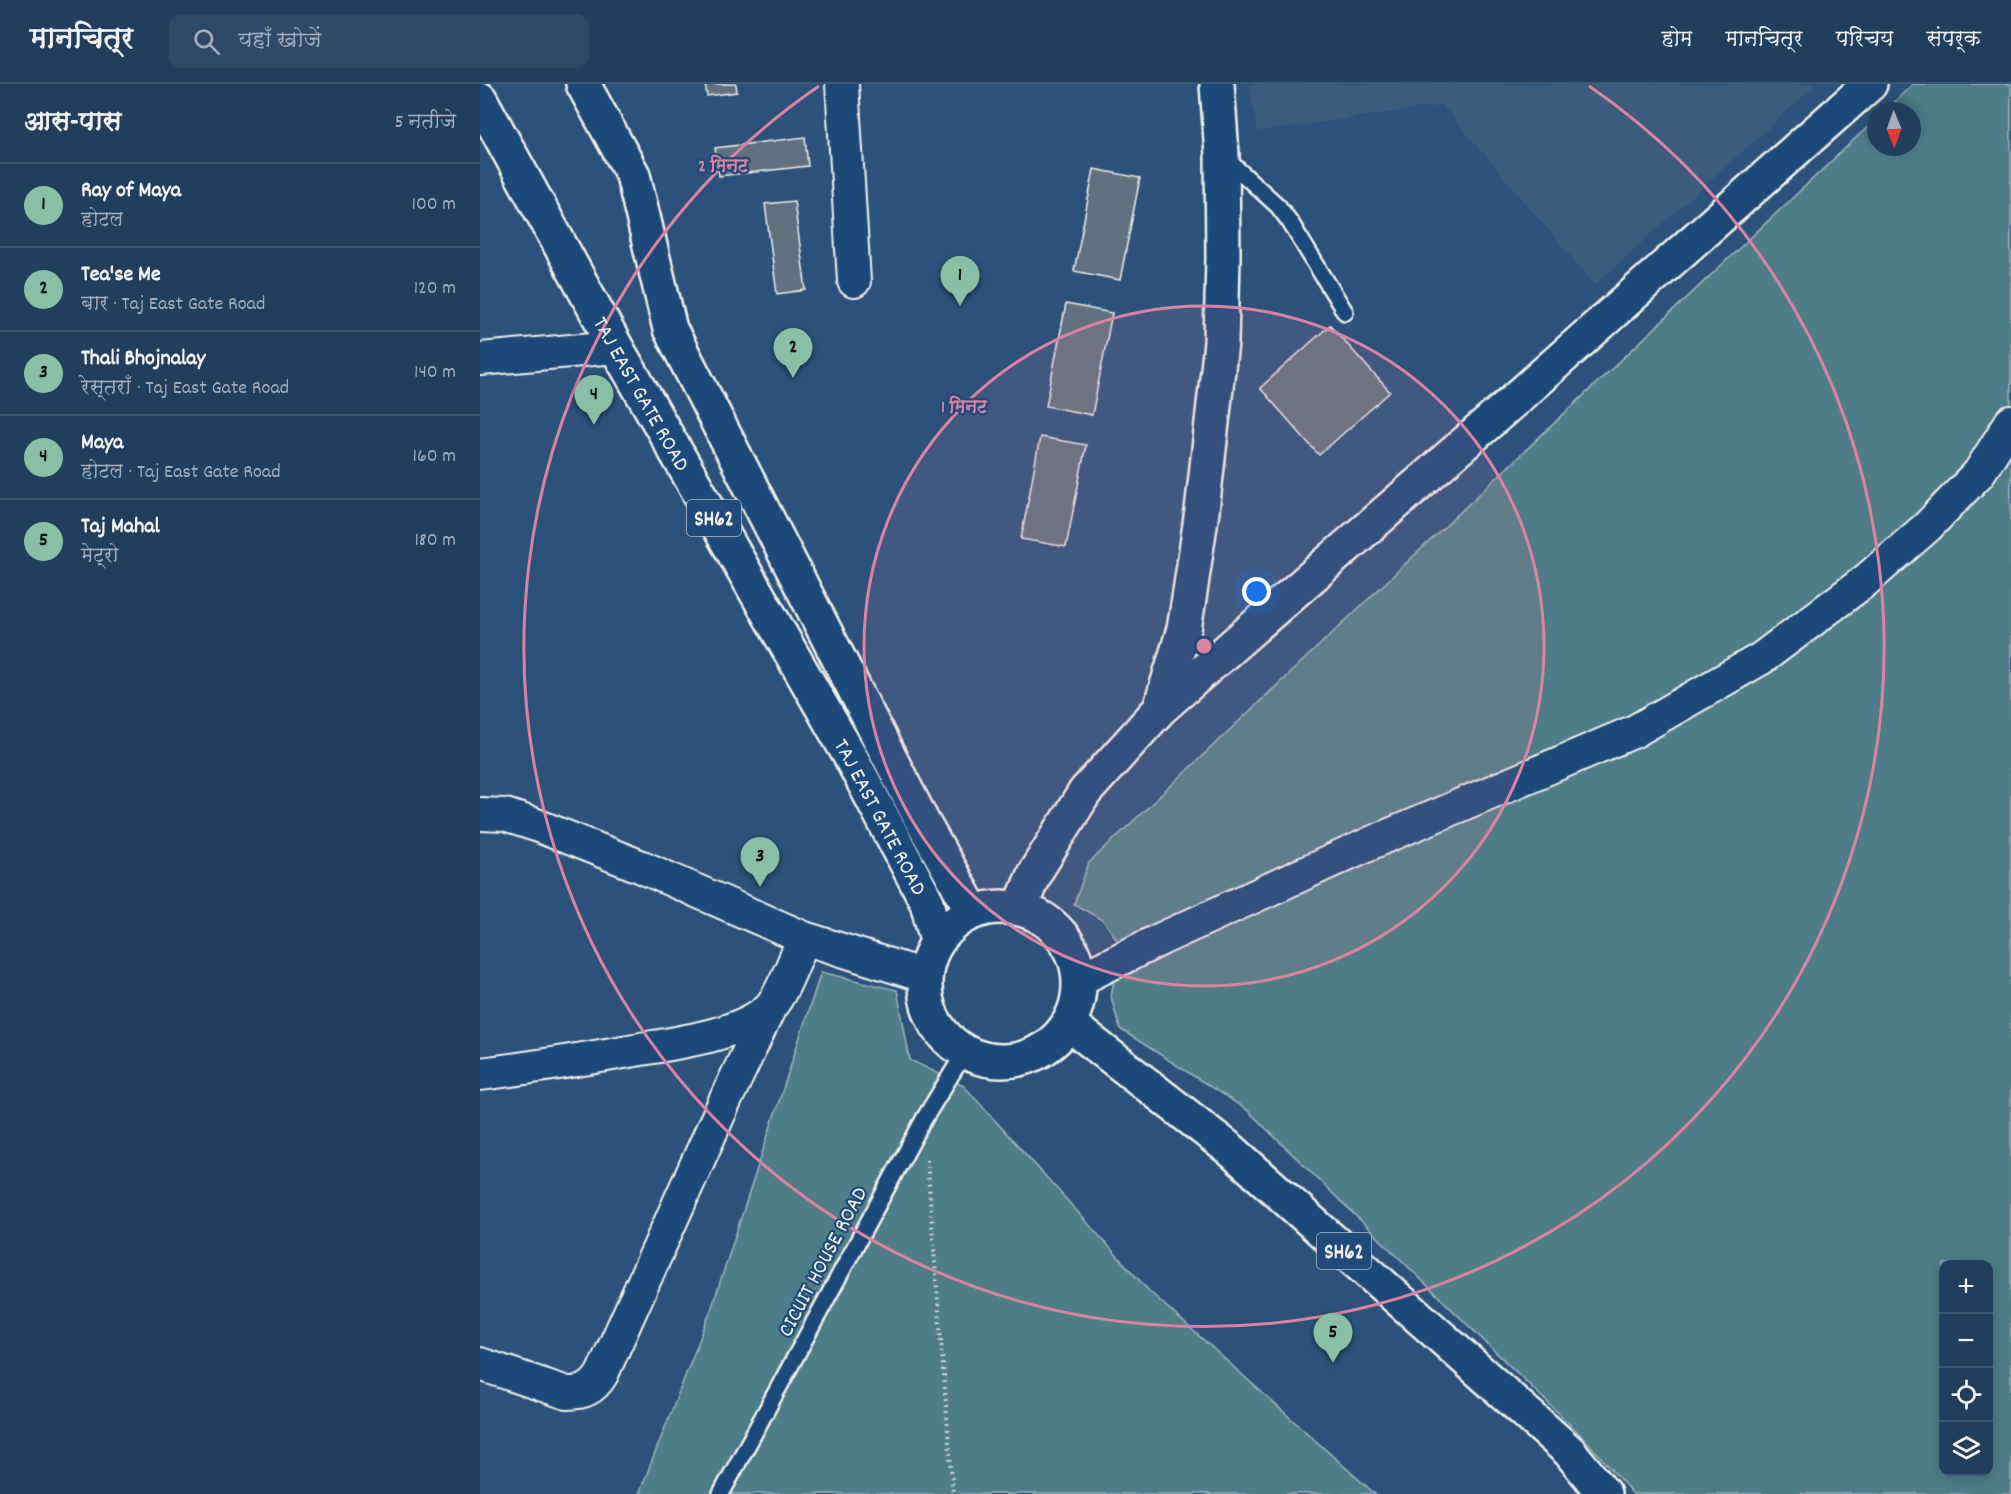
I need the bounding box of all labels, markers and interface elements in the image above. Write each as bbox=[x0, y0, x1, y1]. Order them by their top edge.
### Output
search box bbox=[169, 14, 589, 68]
text: मानचित्र bbox=[30, 21, 133, 61]
icon: search bbox=[190, 25, 223, 58]
text: यहाँ खोजें bbox=[238, 26, 321, 57]
text: होम bbox=[1661, 26, 1692, 56]
text: मानचित्र bbox=[1725, 26, 1803, 56]
text: परिचय bbox=[1836, 26, 1893, 56]
text: संपर्क bbox=[1926, 26, 1981, 56]
north arrow bbox=[1867, 102, 1921, 156]
text: आस-पास bbox=[24, 105, 121, 142]
text: 5 नतीजे bbox=[394, 109, 456, 137]
text: 2 मिनट bbox=[698, 154, 749, 180]
text: Ray of Maya bbox=[81, 176, 181, 207]
text: 1 bbox=[41, 191, 46, 219]
text: 100 m bbox=[412, 191, 456, 219]
text: होटल bbox=[81, 207, 123, 235]
pin: 1 bbox=[940, 256, 980, 306]
text: Tea'se Me bbox=[81, 260, 161, 291]
text: 2 bbox=[39, 275, 48, 303]
text: 120 m bbox=[414, 275, 456, 303]
text: बार · Taj East Gate Road bbox=[81, 291, 265, 319]
street label: TAJ EAST GATE ROAD bbox=[583, 312, 696, 478]
pin: 2 bbox=[774, 328, 812, 378]
text: Thali Bhojnalay bbox=[81, 344, 206, 375]
text: 3 bbox=[39, 359, 48, 387]
text: 140 m bbox=[414, 359, 456, 387]
text: रेस्तराँ · Taj East Gate Road bbox=[81, 375, 289, 403]
pin: 4 bbox=[574, 376, 614, 425]
text: 1 मिनट bbox=[941, 395, 988, 421]
text: Maya bbox=[81, 428, 123, 459]
text: 4 bbox=[39, 443, 48, 471]
text: 160 m bbox=[413, 443, 456, 471]
text: होटल · Taj East Gate Road bbox=[81, 459, 281, 487]
road number: SH62 bbox=[687, 500, 741, 536]
text: Taj Mahal bbox=[81, 512, 160, 543]
text: 5 bbox=[39, 527, 48, 555]
text: 180 m bbox=[414, 527, 456, 555]
text: मेट्रो bbox=[81, 543, 118, 571]
your location bbox=[1242, 577, 1271, 606]
centre of rings bbox=[1194, 636, 1214, 656]
street label: TAJ EAST GATE ROAD bbox=[824, 734, 933, 902]
pin: 3 bbox=[740, 838, 780, 887]
street label: CICUIT HOUSE ROAD bbox=[771, 1182, 877, 1343]
road number: SH62 bbox=[1317, 1233, 1371, 1269]
map controls bbox=[1939, 1260, 1993, 1476]
button: + bbox=[1939, 1260, 1993, 1314]
pin: 5 bbox=[1314, 1314, 1352, 1363]
button: − bbox=[1939, 1314, 1993, 1368]
button: locate bbox=[1939, 1368, 1993, 1422]
button: layers bbox=[1939, 1422, 1993, 1476]

